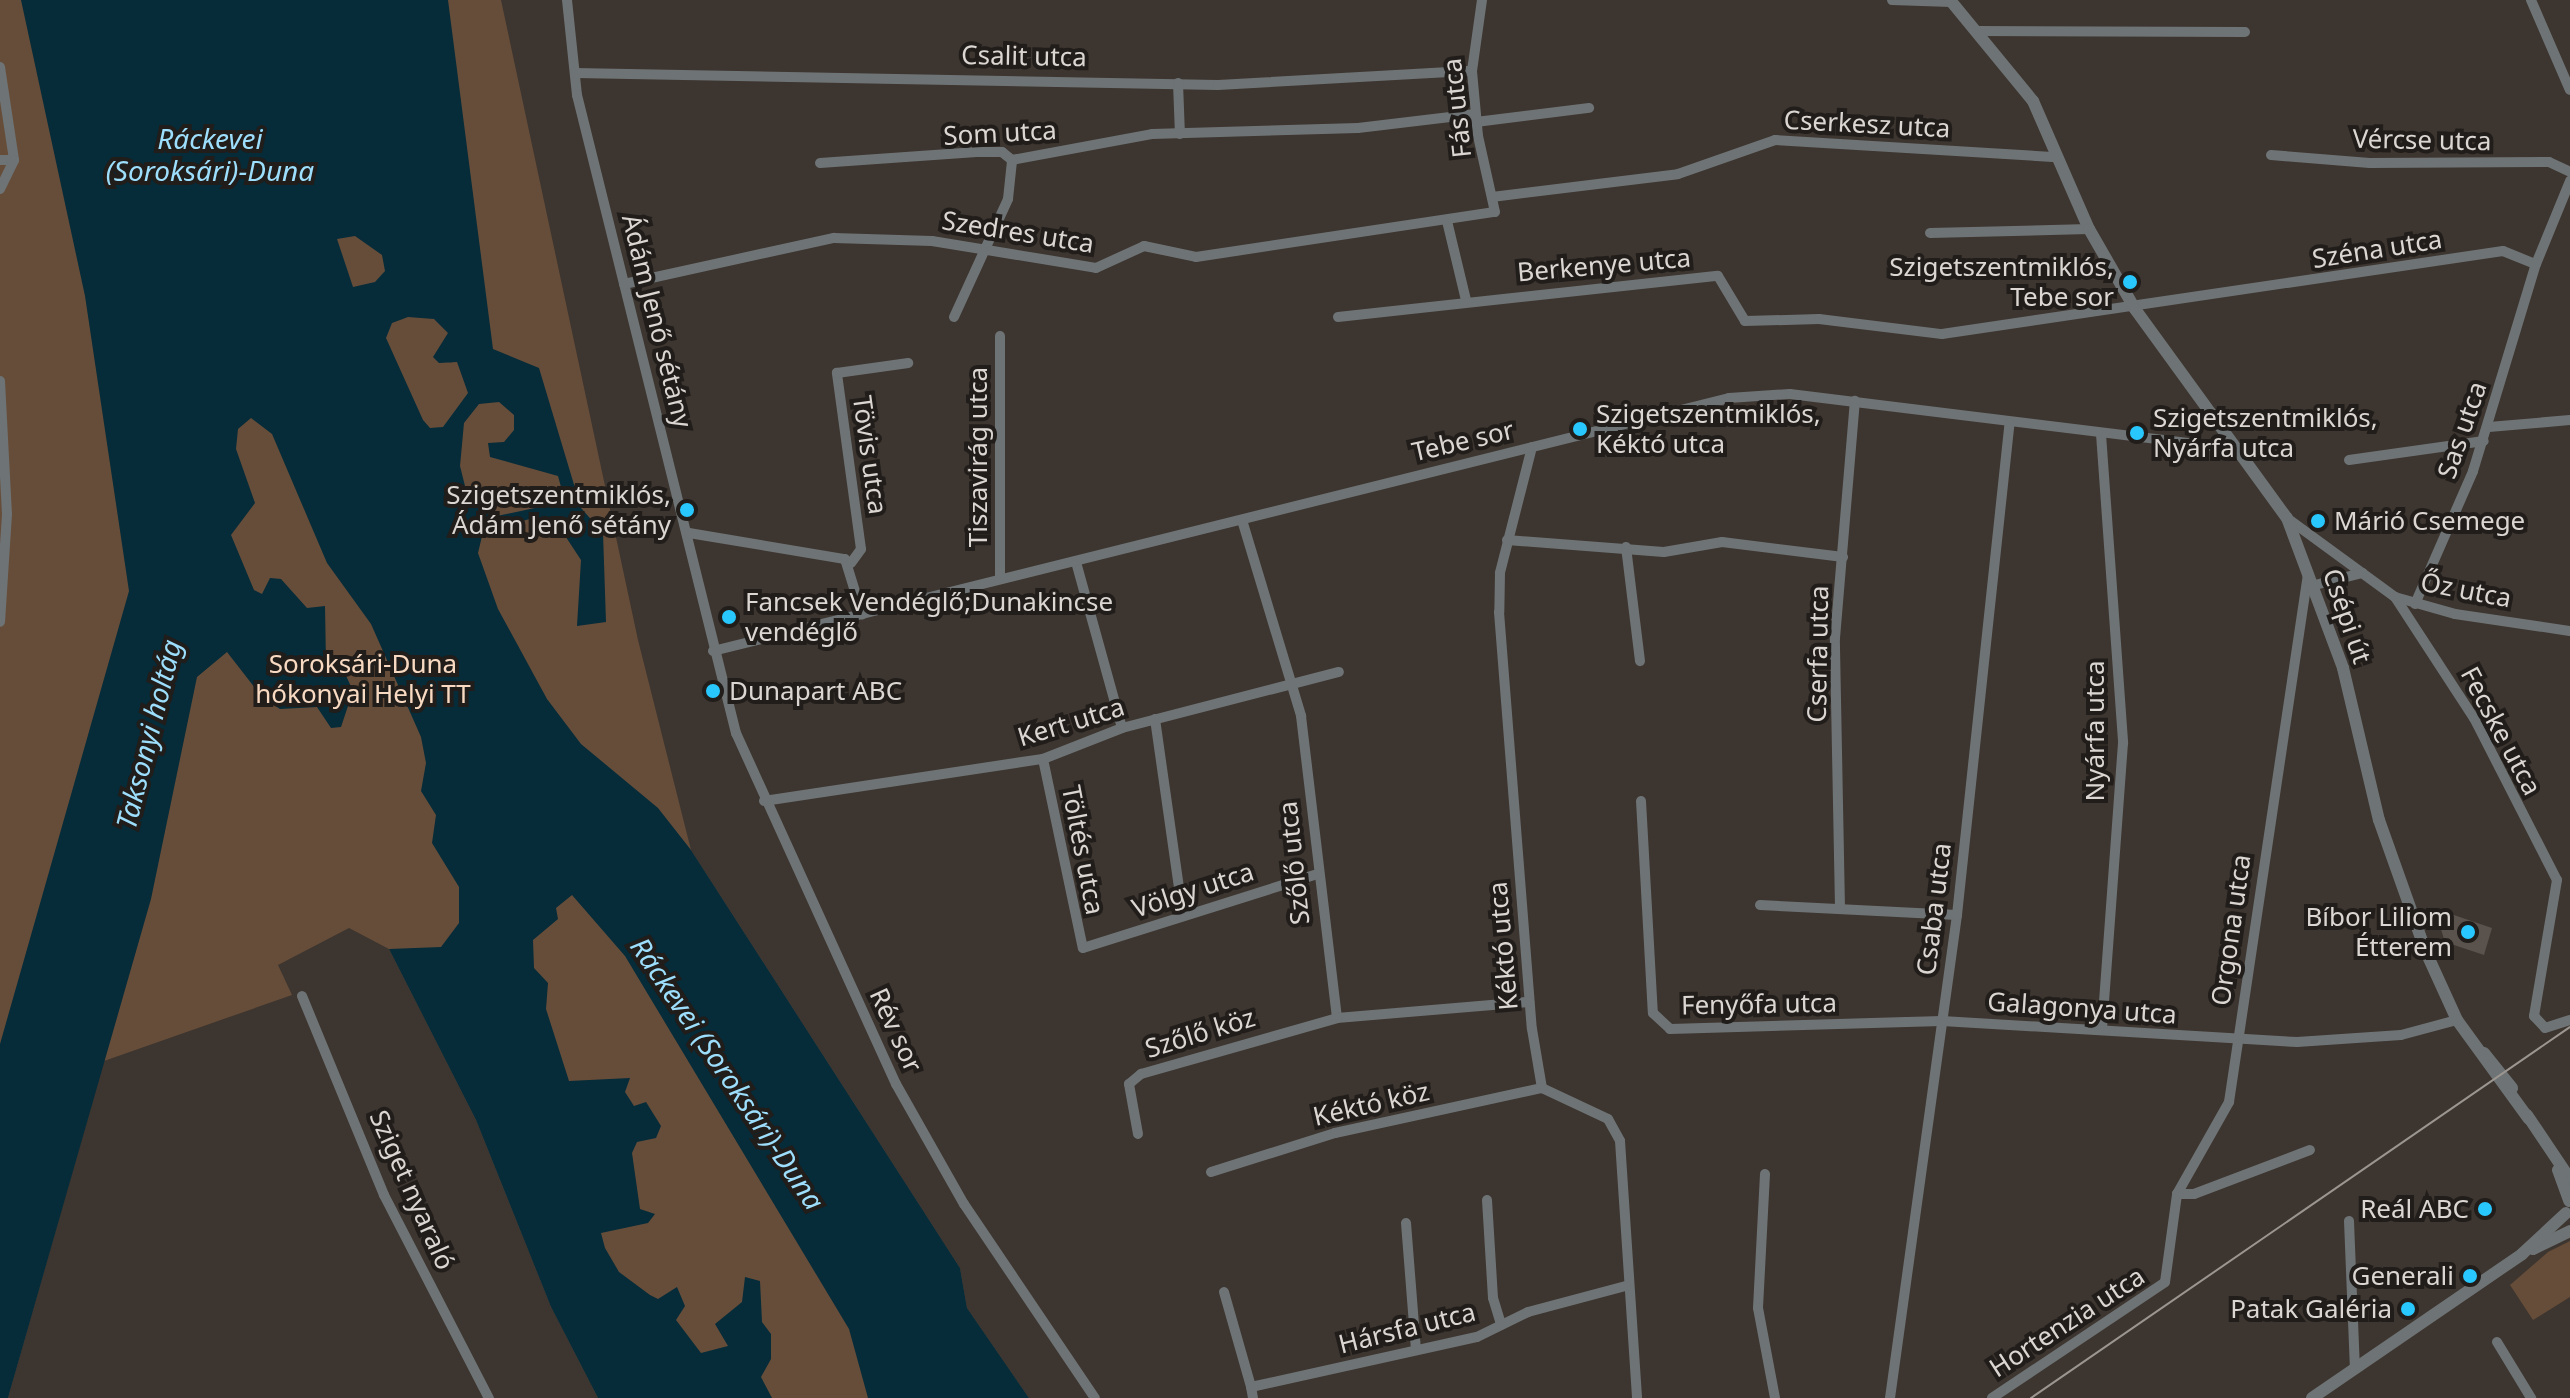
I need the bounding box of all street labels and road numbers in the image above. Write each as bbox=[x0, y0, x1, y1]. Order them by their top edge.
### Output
street label: Csalit utca bbox=[961, 39, 1087, 73]
street label: Fás utca bbox=[1436, 57, 1478, 159]
street label: Cserkesz utca bbox=[1783, 104, 1951, 144]
street label: Som utca bbox=[942, 114, 1058, 152]
street label: Vércse utca bbox=[2352, 123, 2492, 157]
street label: Szedres utca bbox=[940, 205, 1096, 259]
street label: Ádám Jenő sétány bbox=[615, 211, 699, 431]
street label: Széna utca bbox=[2310, 223, 2444, 275]
street label: Berkenye utca bbox=[1516, 242, 1692, 288]
street label: Tiszavirág utca bbox=[962, 367, 994, 547]
street label: Sas utca bbox=[2431, 377, 2493, 483]
street label: Tövis utca bbox=[846, 394, 894, 516]
street label: Tebe sor bbox=[1409, 414, 1517, 468]
street label: Csépi út bbox=[2316, 564, 2378, 668]
street label: Őz utca bbox=[2418, 566, 2514, 614]
street label: Cserfa utca bbox=[1801, 585, 1835, 723]
street label: Nyárfa utca bbox=[2079, 660, 2111, 802]
street label: Fecske utca bbox=[2454, 661, 2548, 801]
street label: Kert utca bbox=[1014, 691, 1128, 753]
street label: Töltés utca bbox=[1055, 783, 1111, 917]
street label: Szőlő utca bbox=[1272, 800, 1316, 926]
street label: Csaba utca bbox=[1910, 841, 1958, 977]
street label: Orgona utca bbox=[2205, 852, 2257, 1008]
street label: Völgy utca bbox=[1128, 856, 1258, 924]
street label: Kéktó utca bbox=[1482, 880, 1524, 1012]
street label: Rév sor bbox=[863, 983, 929, 1077]
street label: Galagonya utca bbox=[1986, 986, 2178, 1030]
street label: Fenyőfa utca bbox=[1681, 987, 1837, 1021]
street label: Szőlő köz bbox=[1141, 1002, 1259, 1064]
street label: Kéktó köz bbox=[1310, 1076, 1432, 1132]
street label: Sziget nyaraló bbox=[363, 1105, 461, 1275]
street label: Hortenzia utca bbox=[1984, 1260, 2150, 1384]
street label: Hársfa utca bbox=[1335, 1296, 1479, 1360]

